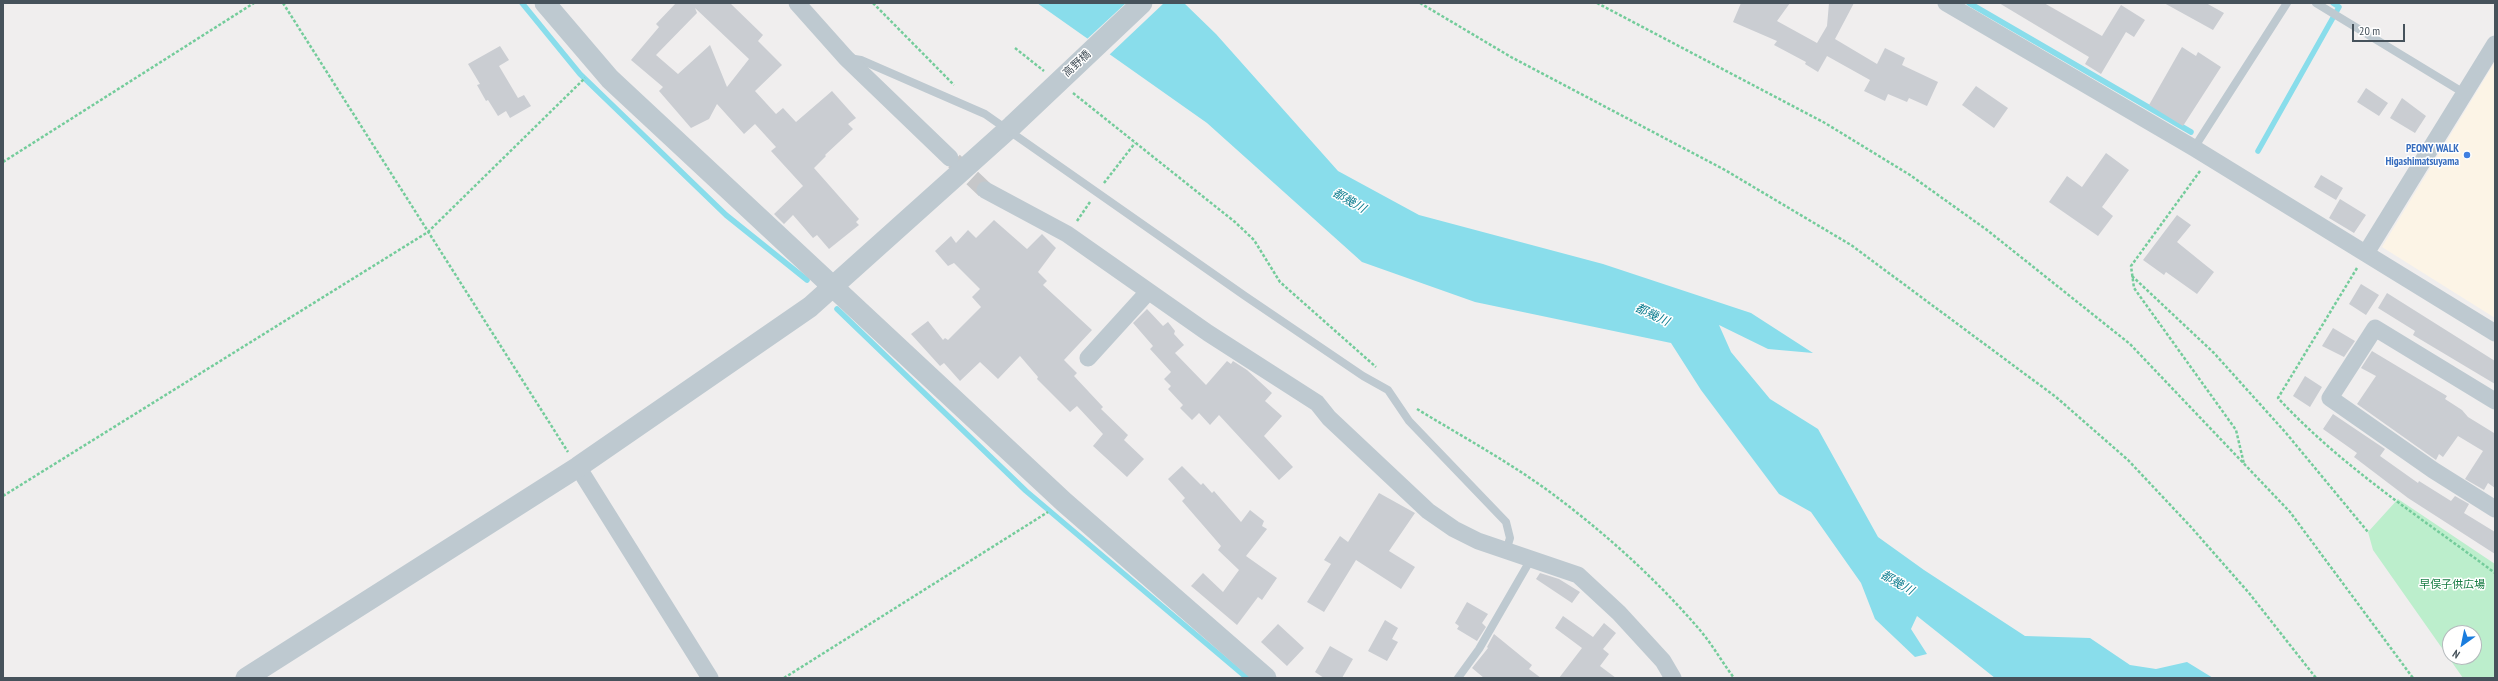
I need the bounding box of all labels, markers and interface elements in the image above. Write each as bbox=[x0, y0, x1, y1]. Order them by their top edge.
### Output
scale bar bbox=[2354, 16, 2407, 42]
text: 20 m bbox=[2359, 23, 2380, 38]
street label: 高野橋 bbox=[1060, 48, 1094, 80]
place label: PEONY WALK Higashimatsuyama bbox=[2385, 142, 2459, 168]
marker: PEONY WALK Higashimatsuyama bbox=[2462, 150, 2472, 160]
water label: 都幾川 bbox=[1330, 186, 1368, 216]
water label: 都幾川 bbox=[1633, 301, 1671, 329]
water label: 都幾川 bbox=[1878, 568, 1916, 598]
park label: 早俣子供広場 bbox=[2419, 578, 2485, 592]
north arrow bbox=[2442, 625, 2482, 665]
text: N bbox=[2450, 647, 2462, 662]

